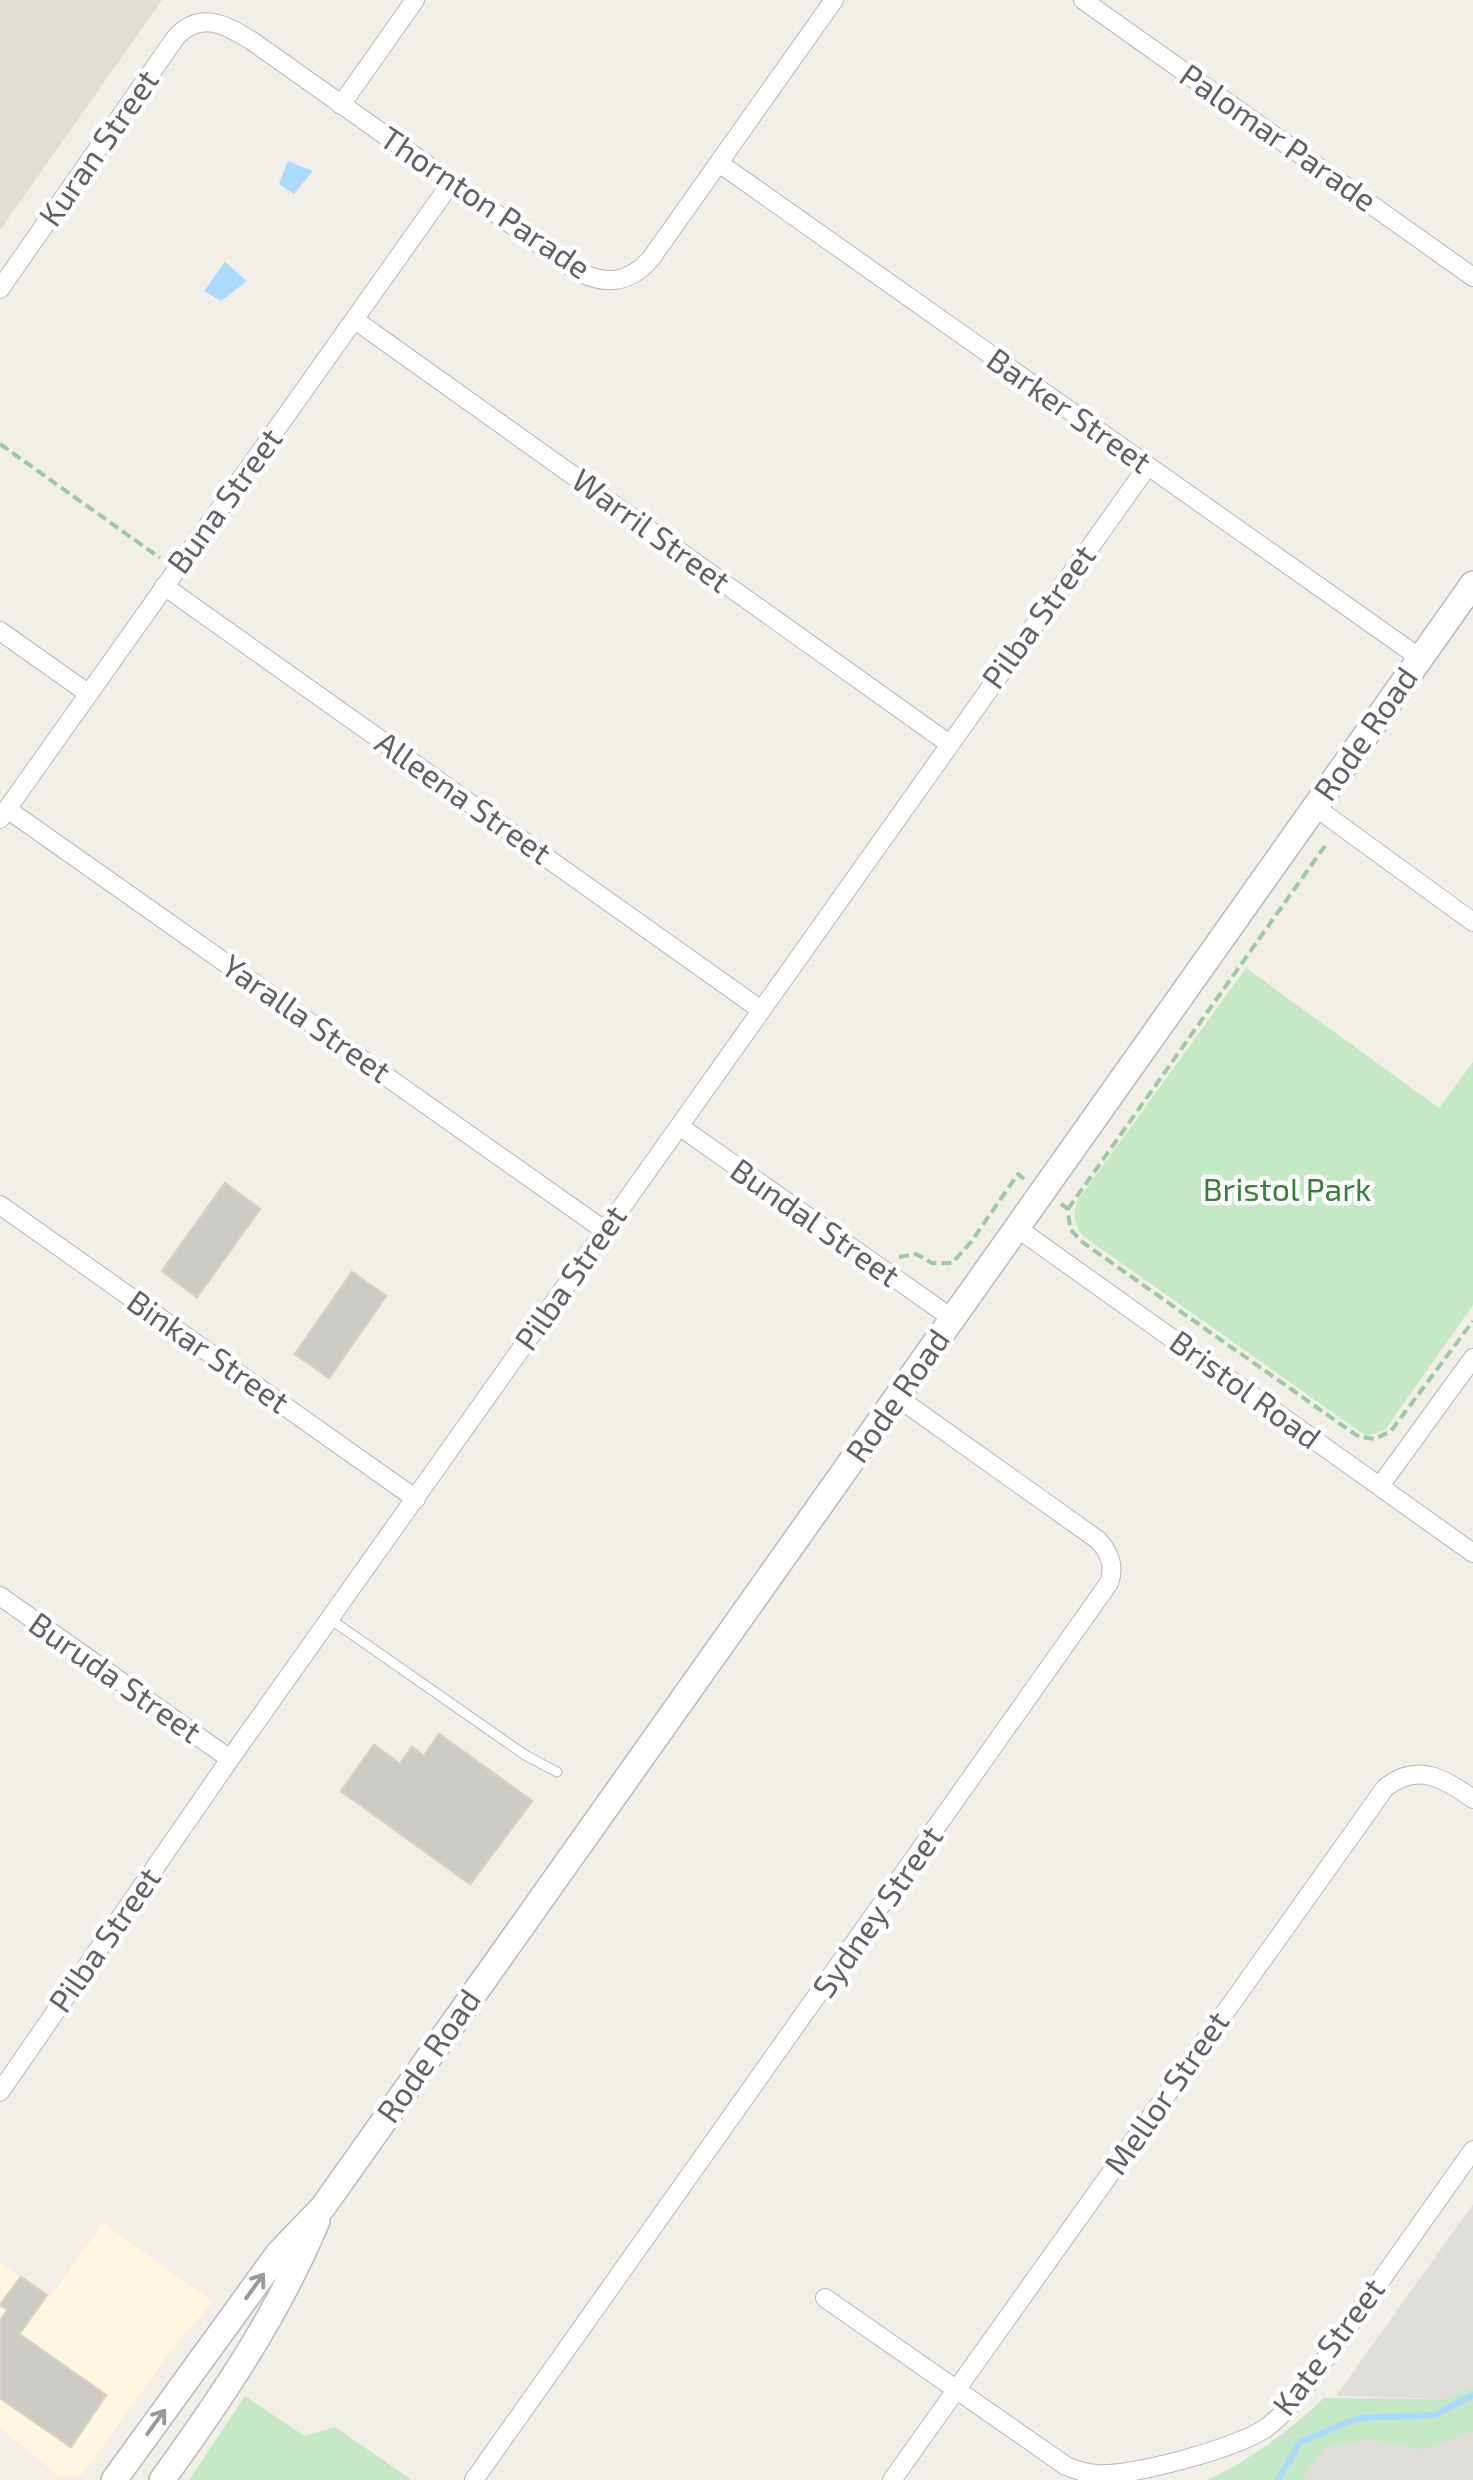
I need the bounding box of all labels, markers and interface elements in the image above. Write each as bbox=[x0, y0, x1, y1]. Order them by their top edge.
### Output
street label: Palomar Parade bbox=[1174, 55, 1385, 218]
street label: Kuran Street bbox=[30, 61, 165, 232]
street label: Thornton Parade bbox=[374, 117, 598, 286]
street label: Barker Street bbox=[981, 339, 1159, 480]
street label: Buna Street bbox=[158, 420, 289, 580]
street label: Warril Street bbox=[566, 459, 739, 599]
street label: Pilba Street bbox=[973, 537, 1102, 695]
street label: Rode Road bbox=[1305, 659, 1424, 807]
street label: Alleena Street bbox=[369, 722, 559, 871]
street label: Yaralla Street bbox=[216, 945, 399, 1089]
street label: Bundal Street bbox=[724, 1149, 908, 1294]
park label: Bristol Park bbox=[1203, 1169, 1371, 1207]
street label: Pilba Street bbox=[506, 1197, 633, 1357]
street label: Binkar Street bbox=[121, 1281, 297, 1420]
street label: Rode Road bbox=[837, 1321, 956, 1469]
street label: Bristol Road bbox=[1163, 1321, 1329, 1456]
street label: Buruda Street bbox=[23, 1603, 209, 1750]
street label: Sydney Street bbox=[803, 1818, 950, 2004]
street label: Pilba Street bbox=[40, 1859, 167, 2019]
street label: Rode Road bbox=[368, 1981, 487, 2129]
street label: Mellor Street bbox=[1095, 2003, 1236, 2181]
street label: Kate Street bbox=[1264, 2270, 1391, 2422]
one-way arrow bbox=[244, 2273, 265, 2300]
one-way arrow bbox=[145, 2409, 166, 2436]

